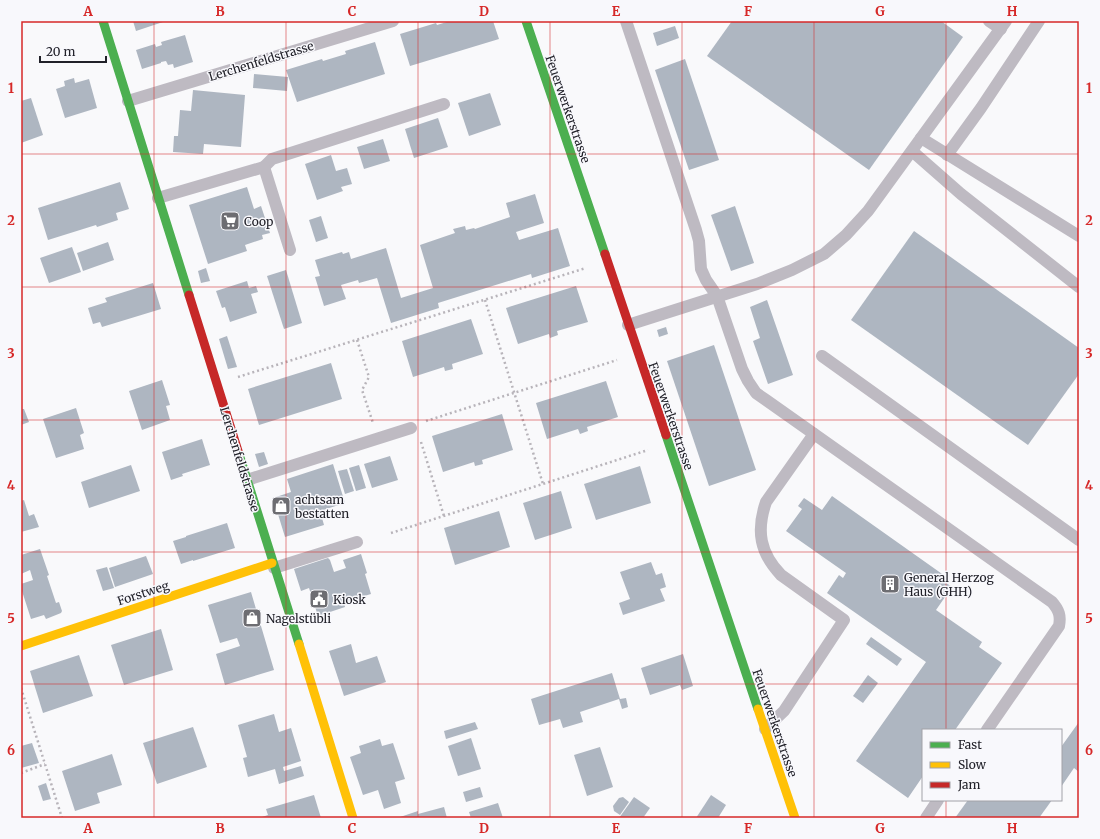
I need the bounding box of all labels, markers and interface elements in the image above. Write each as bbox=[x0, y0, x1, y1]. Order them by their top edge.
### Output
text: A bbox=[82, 3, 93, 20]
text: B bbox=[215, 3, 225, 20]
text: C bbox=[348, 3, 357, 20]
text: D bbox=[479, 3, 489, 20]
text: E bbox=[612, 3, 621, 20]
text: F bbox=[744, 3, 752, 20]
text: G bbox=[875, 3, 885, 20]
text: H bbox=[1007, 3, 1018, 20]
scale bar bbox=[40, 38, 106, 64]
street label: Lerchenfeldstrasse bbox=[207, 38, 315, 84]
text: 20 m bbox=[46, 44, 75, 59]
street label: Feuerwerkerstrasse bbox=[542, 53, 594, 165]
text: 1 bbox=[8, 80, 14, 97]
text: 1 bbox=[1086, 80, 1092, 97]
supermarket icon: Coop bbox=[219, 210, 241, 232]
text: 2 bbox=[7, 212, 15, 229]
text: 2 bbox=[1085, 212, 1093, 229]
place label: Coop bbox=[244, 214, 273, 229]
text: 3 bbox=[7, 345, 15, 362]
text: 3 bbox=[1085, 345, 1093, 362]
street label: Feuerwerkerstrasse bbox=[645, 360, 697, 472]
street label: Lerchenfeldstrasse bbox=[217, 405, 263, 513]
text: 4 bbox=[7, 477, 16, 494]
text: 4 bbox=[1085, 477, 1094, 494]
place label: achtsam bestatten bbox=[294, 492, 349, 521]
shop icon: achtsam bestatten bbox=[270, 495, 292, 517]
place label: General Herzog Haus (GHH) bbox=[904, 570, 994, 599]
building icon: General Herzog Haus (GHH) bbox=[879, 573, 901, 595]
street label: Forstweg bbox=[115, 577, 171, 608]
public building icon: Kiosk bbox=[308, 588, 330, 610]
place label: Kiosk bbox=[333, 592, 366, 607]
shop icon: Nagelstübli bbox=[241, 607, 263, 629]
text: 5 bbox=[7, 610, 15, 627]
text: 5 bbox=[1085, 610, 1093, 627]
place label: Nagelstübli bbox=[266, 611, 331, 626]
street label: Feuerwerkerstrasse bbox=[749, 667, 801, 779]
legend bbox=[922, 729, 1062, 801]
text: Fast bbox=[958, 737, 982, 752]
text: 6 bbox=[7, 742, 15, 759]
text: 6 bbox=[1085, 742, 1093, 759]
text: Slow bbox=[958, 757, 987, 772]
text: Jam bbox=[957, 777, 981, 792]
text: A bbox=[82, 820, 93, 837]
text: B bbox=[215, 820, 225, 837]
text: C bbox=[348, 820, 357, 837]
text: D bbox=[479, 820, 489, 837]
text: E bbox=[612, 820, 621, 837]
text: F bbox=[744, 820, 752, 837]
text: G bbox=[875, 820, 885, 837]
text: H bbox=[1007, 820, 1018, 837]

